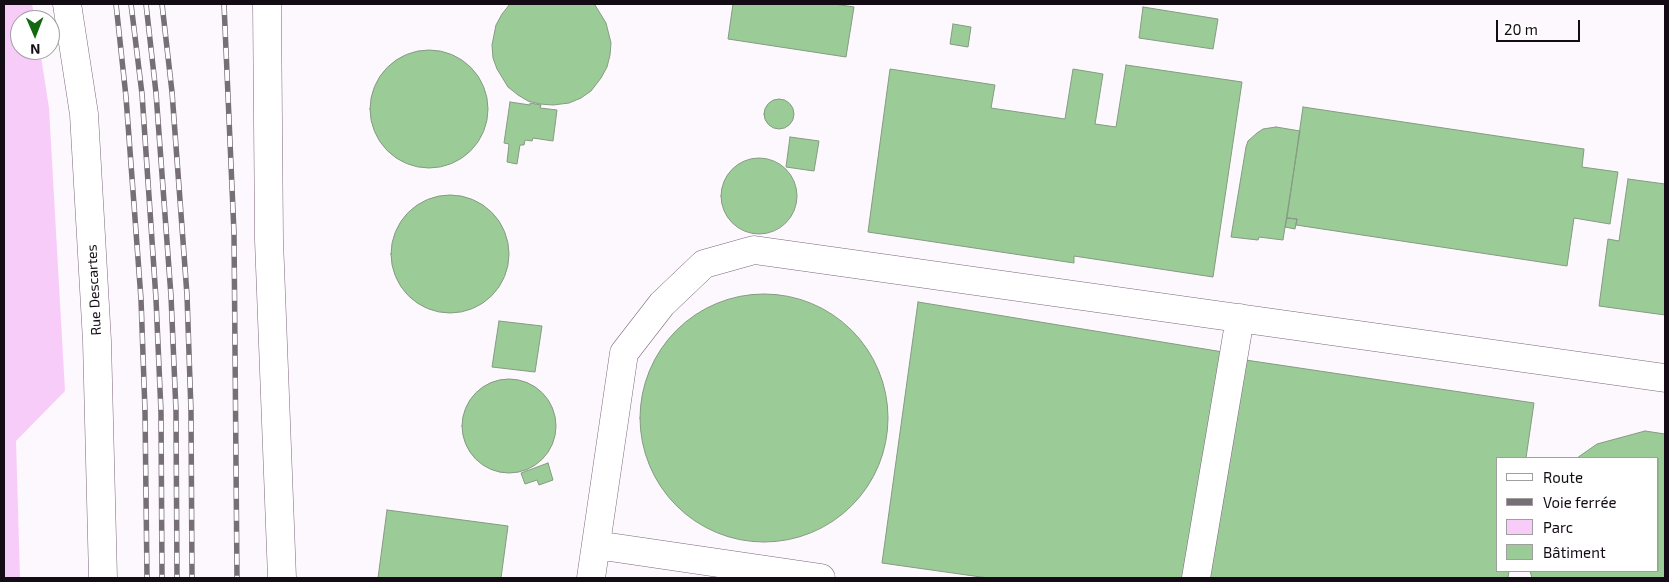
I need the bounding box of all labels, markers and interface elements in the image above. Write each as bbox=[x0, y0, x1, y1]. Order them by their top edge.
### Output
north arrow bbox=[10, 10, 60, 60]
scale bar bbox=[1499, 10, 1583, 42]
text: 20 m bbox=[1504, 20, 1538, 38]
text: N bbox=[30, 41, 40, 58]
street label: Rue Descartes bbox=[83, 244, 105, 336]
legend bbox=[1496, 457, 1659, 572]
text: Route bbox=[1543, 468, 1583, 486]
text: Voie ferrée bbox=[1543, 493, 1617, 511]
text: Parc bbox=[1543, 518, 1573, 536]
text: Bâtiment bbox=[1543, 543, 1606, 561]

